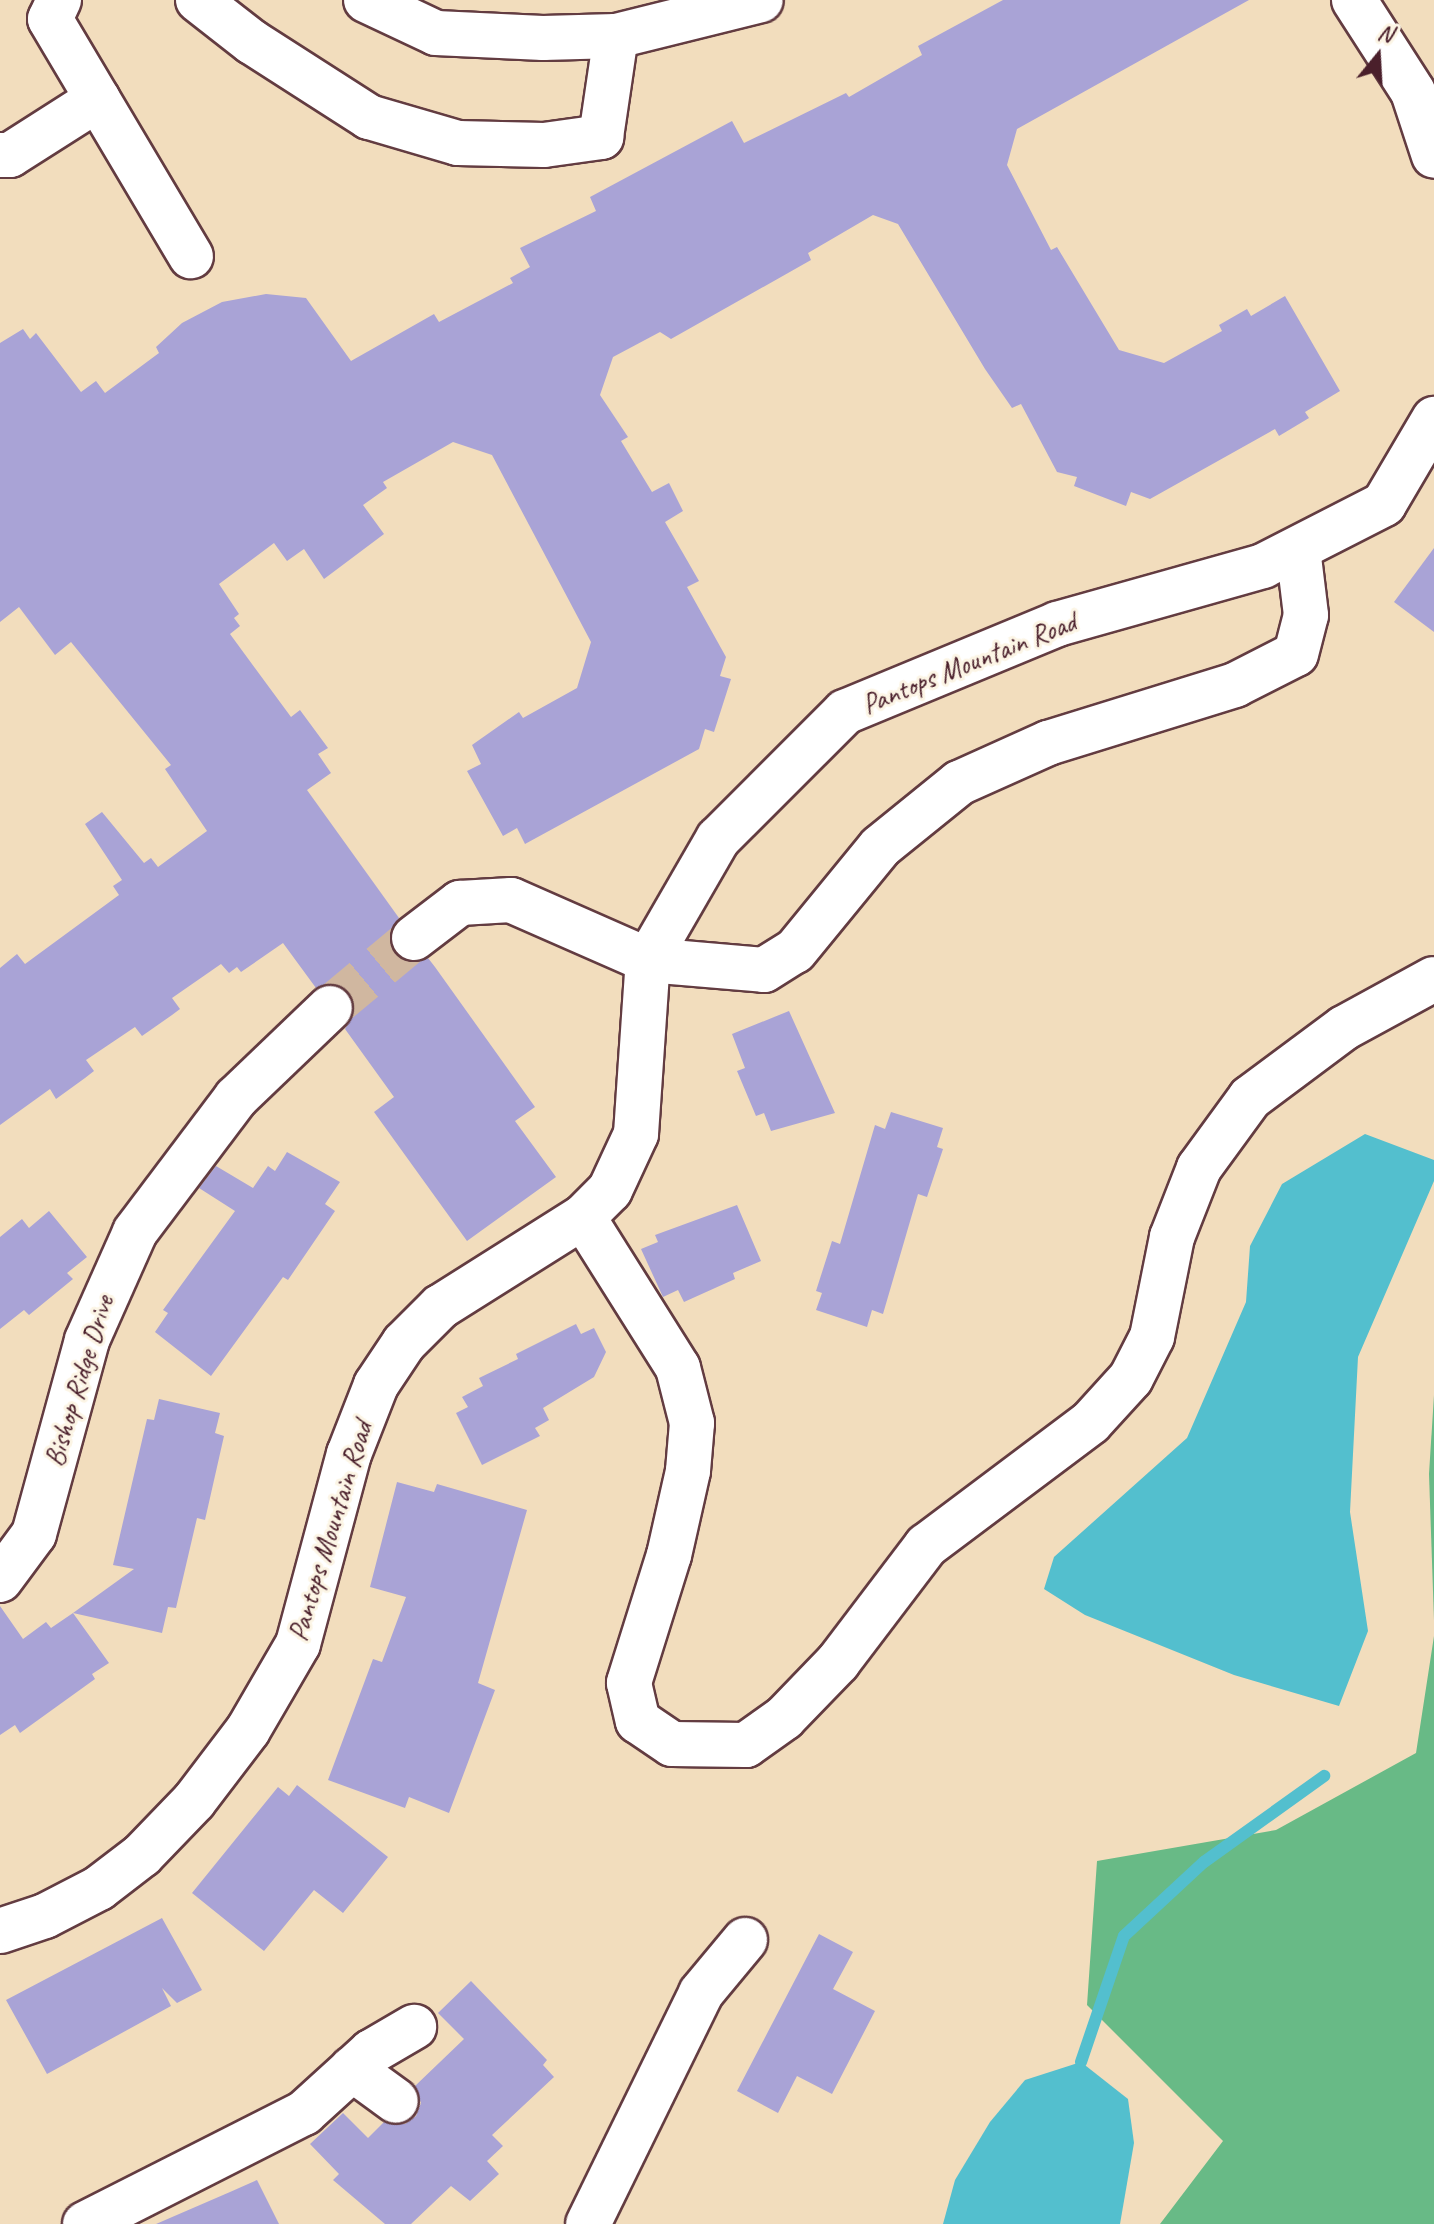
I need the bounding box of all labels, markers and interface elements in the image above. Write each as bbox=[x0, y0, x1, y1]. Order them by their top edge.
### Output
north arrow bbox=[1338, 16, 1418, 96]
text: N bbox=[1375, 18, 1396, 49]
street label: Pantops Mountain Road bbox=[857, 605, 1081, 721]
street label: Bishop Ridge Drive bbox=[37, 1291, 121, 1471]
street label: Pantops Mountain Road bbox=[281, 1417, 379, 1645]

